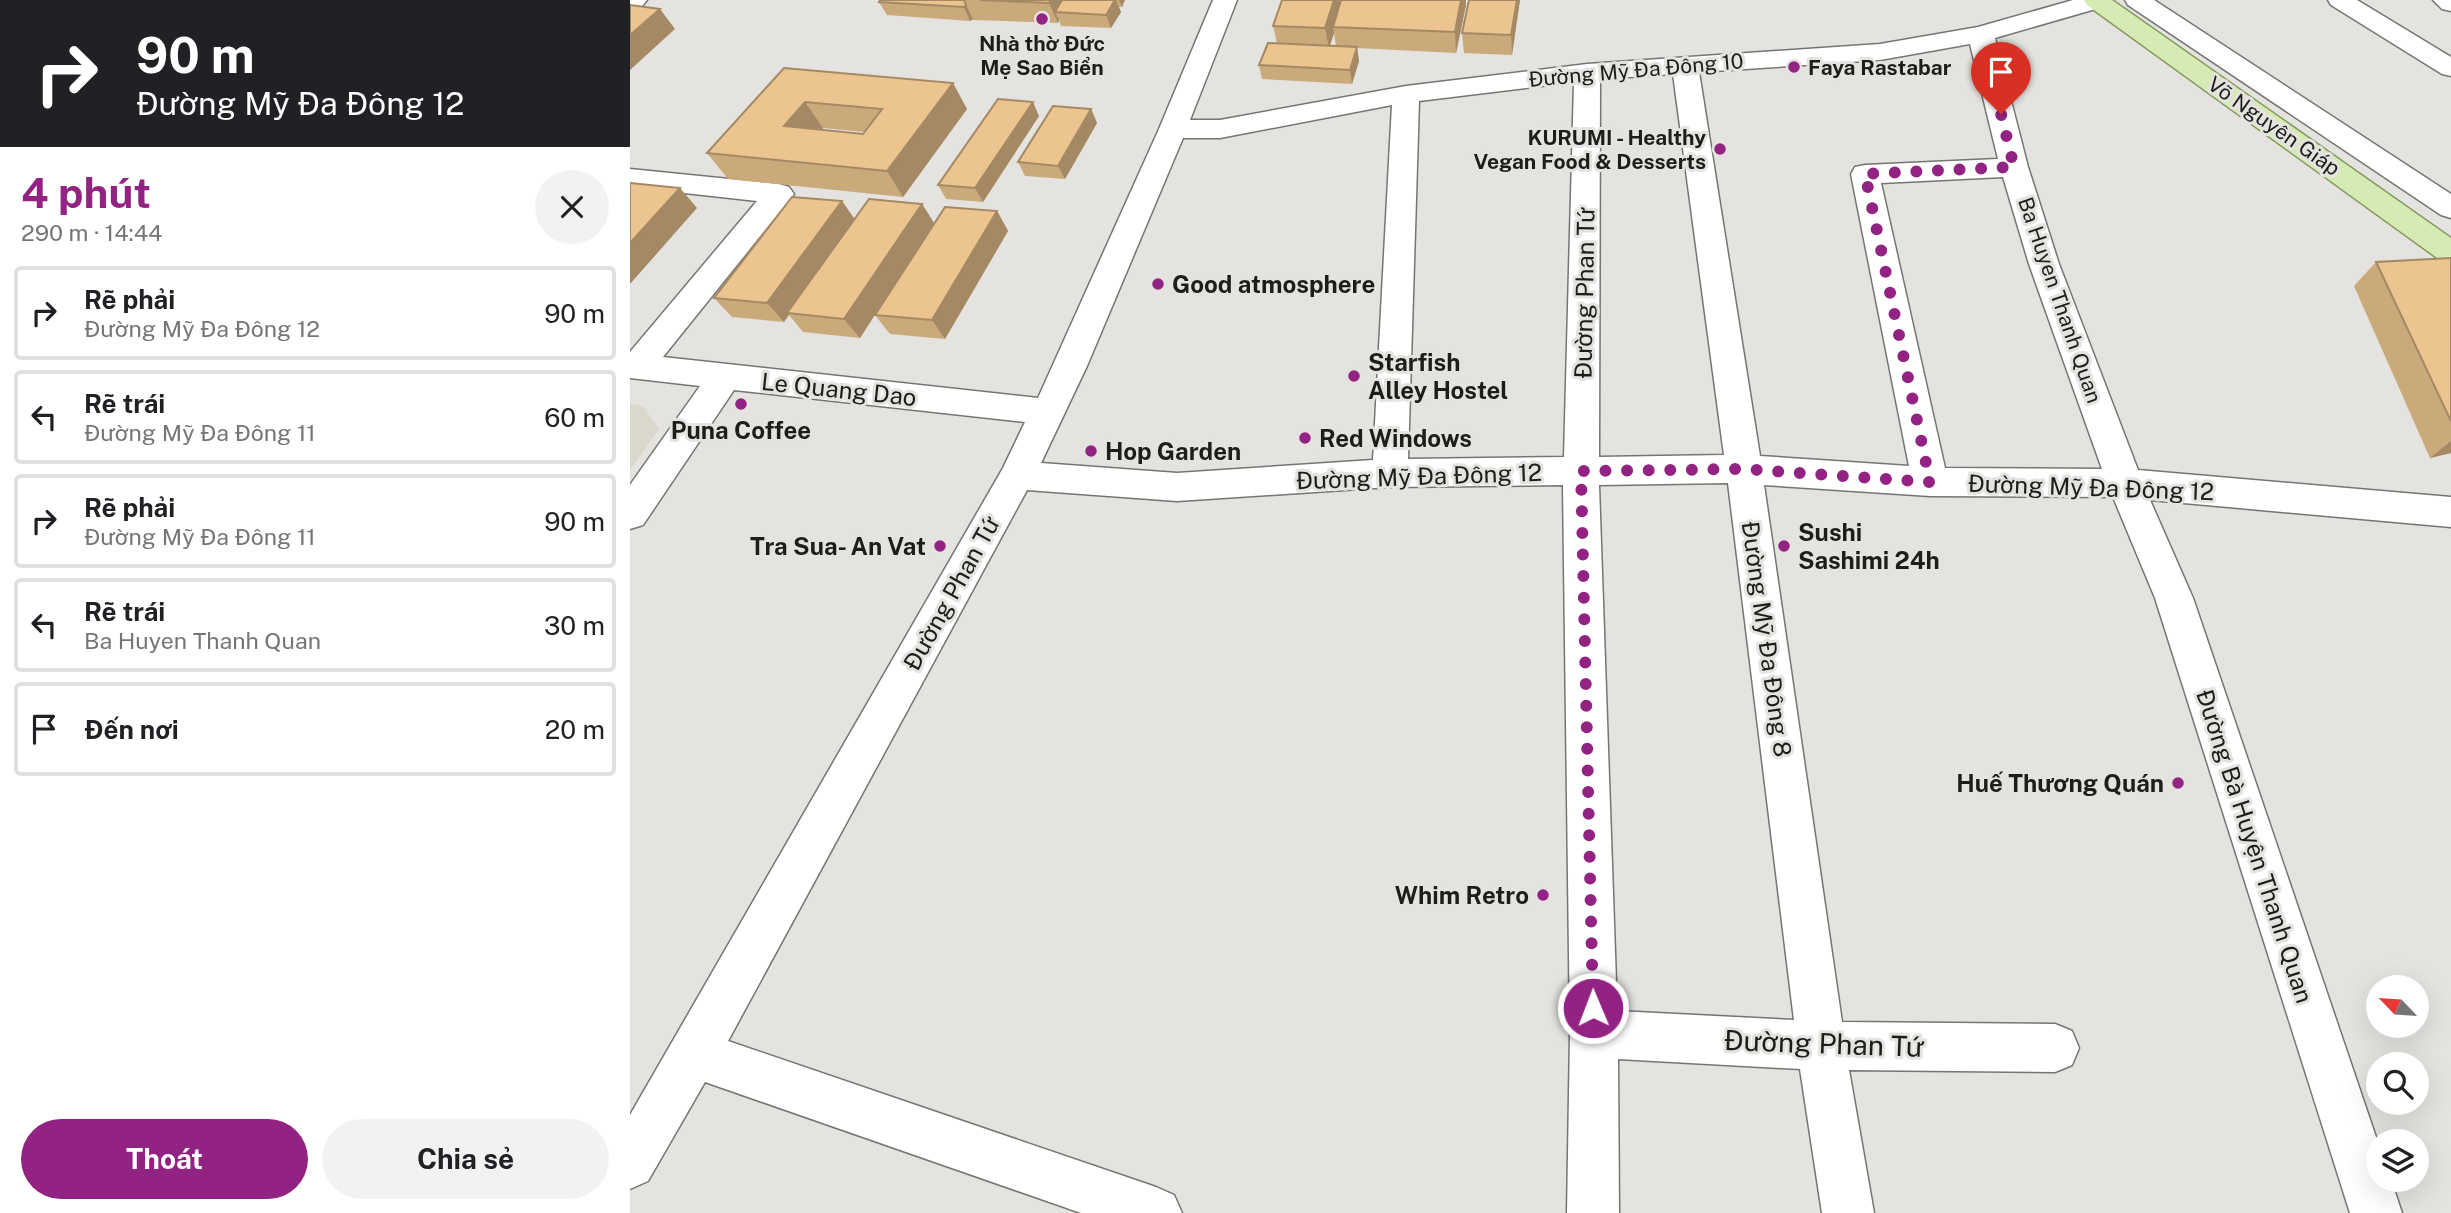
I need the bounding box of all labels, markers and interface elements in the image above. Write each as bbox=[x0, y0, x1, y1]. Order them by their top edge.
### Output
marker: Nhà thờ Đức Mẹ Sao Biển bbox=[1034, 11, 1050, 27]
text: 90 m bbox=[136, 26, 255, 84]
icon: right bbox=[21, 28, 112, 119]
place label: Nhà thờ Đức Mẹ Sao Biển bbox=[979, 31, 1105, 80]
pin bbox=[1971, 42, 2031, 114]
street label: Đường Mỹ Đa Đông 10 bbox=[1527, 48, 1745, 92]
icon: arrive bbox=[1982, 53, 2020, 91]
place label: Faya Rastabar bbox=[1808, 55, 1952, 80]
marker: Faya Rastabar bbox=[1786, 59, 1802, 75]
street label: Võ Nguyên Giáp bbox=[2203, 71, 2345, 181]
text: Đường Mỹ Đa Đông 12 bbox=[136, 85, 464, 122]
place label: KURUMI - Healthy Vegan Food & Desserts bbox=[1473, 125, 1706, 174]
marker: KURUMI - Healthy Vegan Food & Desserts bbox=[1712, 141, 1728, 157]
text: 4 phút bbox=[21, 168, 151, 217]
button: close bbox=[535, 170, 609, 244]
street label: Ba Huyen Thanh Quan bbox=[2013, 194, 2107, 406]
street label: Đường Phan Tứ bbox=[1569, 207, 1600, 379]
text: 290 m · 14:44 bbox=[21, 219, 163, 246]
place label: Good atmosphere bbox=[1172, 270, 1375, 298]
marker: Good atmosphere bbox=[1150, 276, 1166, 292]
text: Rẽ phải bbox=[84, 284, 175, 315]
icon: right bbox=[25, 294, 63, 332]
text: 90 m bbox=[544, 298, 605, 329]
text: Đường Mỹ Đa Đông 12 bbox=[84, 315, 320, 342]
place label: Starfish Alley Hostel bbox=[1368, 348, 1508, 404]
street label: Le Quang Dao bbox=[760, 367, 918, 411]
marker: Starfish Alley Hostel bbox=[1346, 368, 1362, 384]
text: Rẽ trái bbox=[84, 388, 165, 419]
marker: Puna Coffee bbox=[733, 396, 749, 412]
icon: left bbox=[25, 398, 63, 436]
text: 60 m bbox=[544, 402, 605, 433]
place label: Puna Coffee bbox=[671, 416, 811, 444]
text: Đường Mỹ Đa Đông 11 bbox=[84, 419, 316, 446]
place label: Red Windows bbox=[1319, 424, 1472, 452]
marker: Red Windows bbox=[1297, 430, 1313, 446]
place label: Hop Garden bbox=[1105, 437, 1241, 465]
marker: Hop Garden bbox=[1083, 443, 1099, 459]
street label: Đường Mỹ Đa Đông 12 bbox=[1295, 458, 1543, 494]
street label: Đường Mỹ Đa Đông 12 bbox=[1967, 469, 2215, 505]
text: Rẽ phải bbox=[84, 492, 175, 523]
icon: right bbox=[25, 502, 63, 540]
text: 90 m bbox=[544, 506, 605, 537]
street label: Đường Phan Tứ bbox=[897, 511, 1005, 675]
place label: Sushi Sashimi 24h bbox=[1798, 518, 1940, 574]
street label: Đường Mỹ Đa Đông 8 bbox=[1737, 519, 1797, 759]
text: Đường Mỹ Đa Đông 11 bbox=[84, 523, 316, 550]
place label: Tra Sua- An Vat bbox=[750, 532, 926, 560]
marker: Tra Sua- An Vat bbox=[932, 538, 948, 554]
marker: Sushi Sashimi 24h bbox=[1776, 538, 1792, 554]
text: Rẽ trái bbox=[84, 596, 165, 627]
icon: left bbox=[25, 606, 63, 644]
text: 30 m bbox=[544, 610, 605, 641]
text: Ba Huyen Thanh Quan bbox=[84, 627, 321, 654]
street label: Đường Bà Huyện Thanh Quan bbox=[2191, 686, 2319, 1006]
icon: arrive bbox=[25, 710, 63, 748]
text: Đến nơi bbox=[84, 714, 179, 745]
text: 20 m bbox=[545, 714, 605, 745]
place label: Huế Thương Quán bbox=[1956, 769, 2164, 797]
marker: Huế Thương Quán bbox=[2170, 775, 2186, 791]
place label: Whim Retro bbox=[1395, 881, 1529, 909]
marker: Whim Retro bbox=[1535, 887, 1551, 903]
position arrow bbox=[1556, 971, 1630, 1045]
north arrow bbox=[2366, 975, 2429, 1038]
map controls bbox=[2366, 975, 2429, 1192]
street label: Đường Phan Tứ bbox=[1723, 1023, 1925, 1063]
button: search bbox=[2366, 1052, 2429, 1115]
button: Thoát bbox=[21, 1119, 308, 1199]
button: Chia sẻ bbox=[322, 1119, 609, 1199]
button: layers bbox=[2366, 1129, 2429, 1192]

